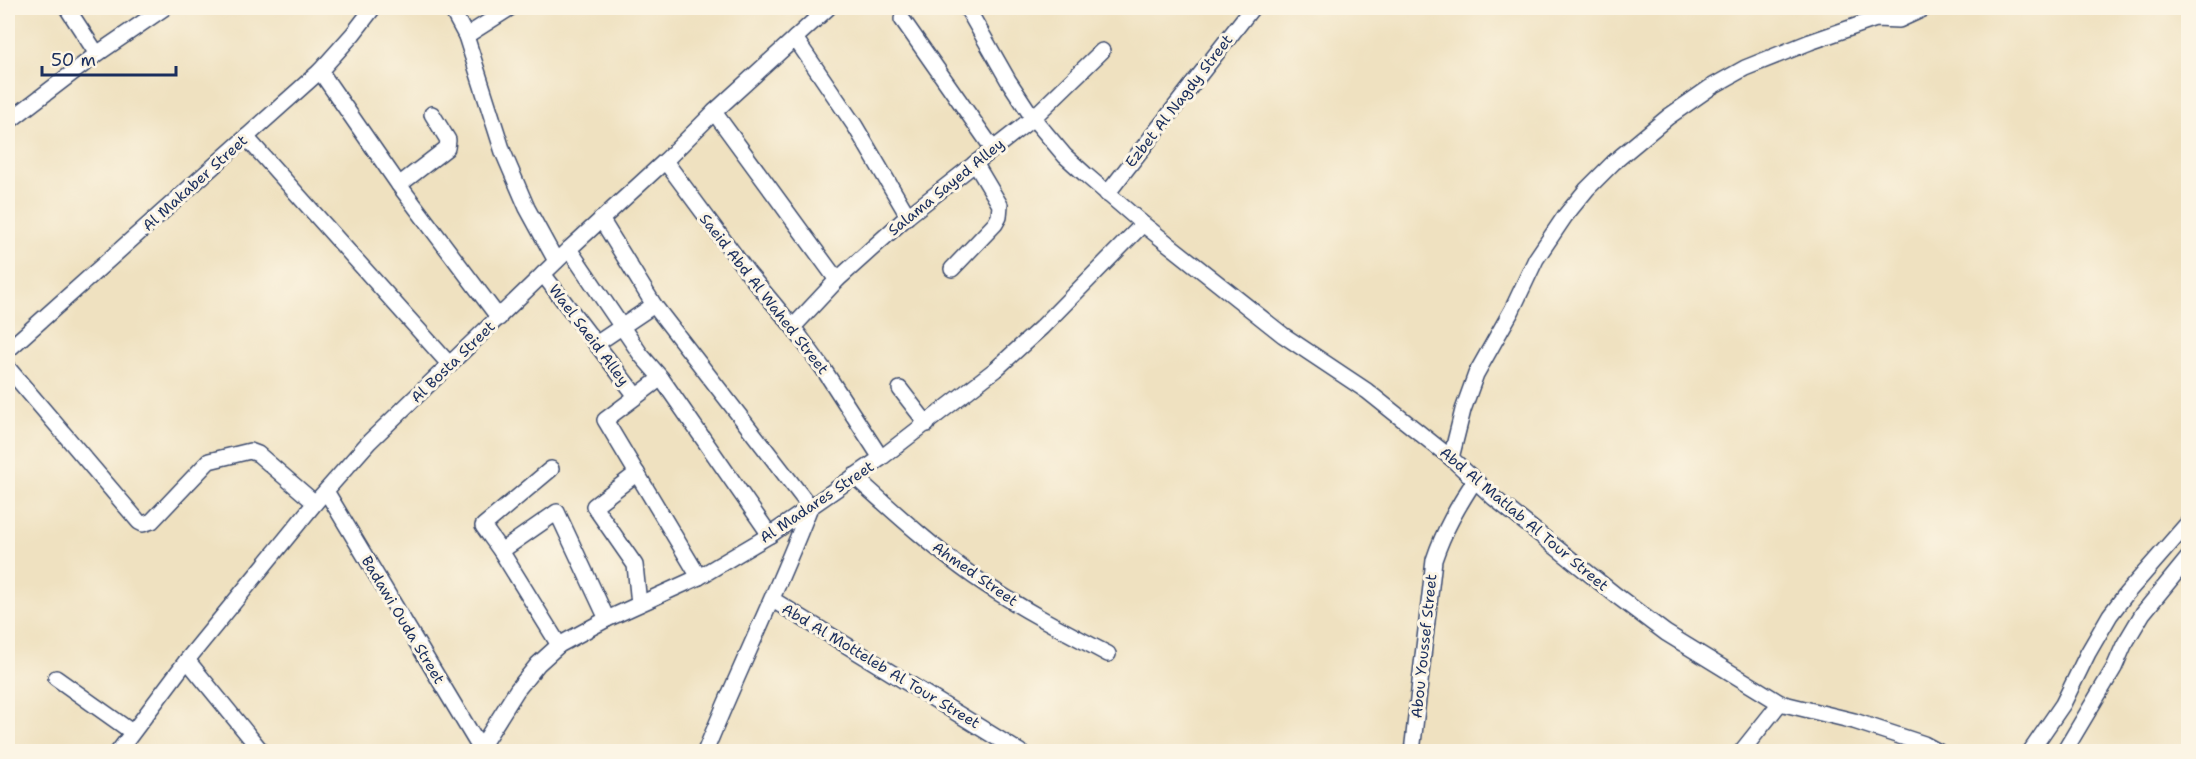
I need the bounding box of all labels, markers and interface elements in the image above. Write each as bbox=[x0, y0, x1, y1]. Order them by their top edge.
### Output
street label: Ezbet Al Nagdy Street bbox=[1121, 30, 1237, 172]
scale bar bbox=[42, 39, 176, 77]
text: 50 m bbox=[51, 48, 96, 72]
street label: Al Makaber Street bbox=[138, 130, 252, 236]
street label: Salama Sayed Alley bbox=[884, 134, 1008, 240]
street label: Saeid Abd Al Wahed Street bbox=[695, 210, 833, 378]
street label: Wael Saeid Alley bbox=[544, 280, 634, 390]
street label: Al Bosta Street bbox=[406, 317, 500, 407]
street label: Abd Al Matlab Al Tour Street bbox=[1435, 442, 1613, 596]
street label: Al Madares Street bbox=[756, 456, 878, 548]
street label: Ahmed Street bbox=[928, 537, 1022, 611]
street label: Badawi Ouda Street bbox=[357, 552, 449, 688]
street label: Abou Youssef Street bbox=[1406, 573, 1442, 719]
street label: Abd Al Motteleb Al Tour Street bbox=[778, 599, 984, 733]

